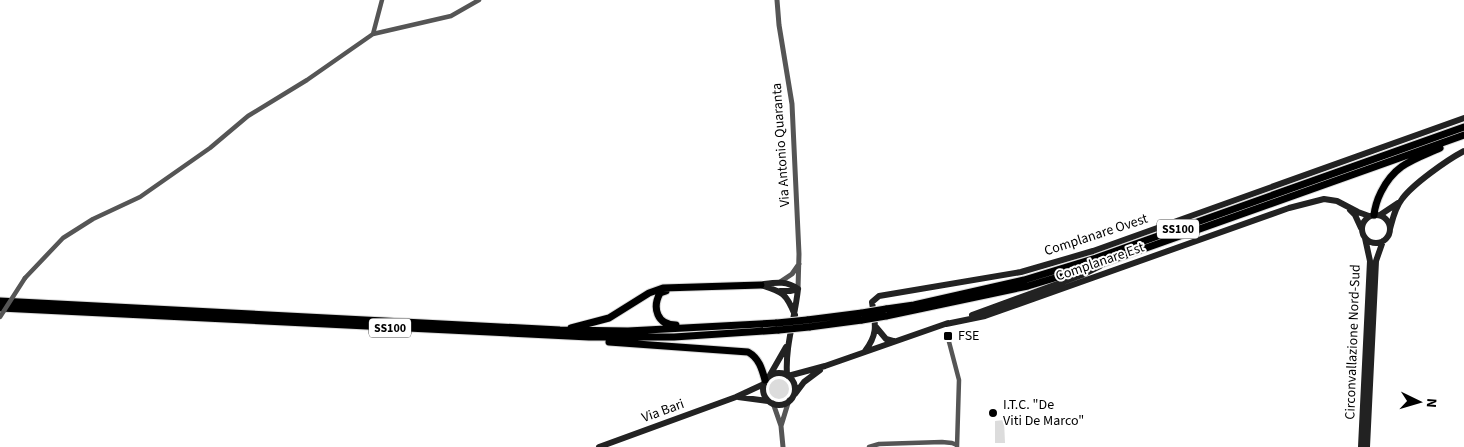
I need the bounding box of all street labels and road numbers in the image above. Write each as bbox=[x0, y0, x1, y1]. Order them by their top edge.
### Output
street label: Via Antonio Quaranta bbox=[767, 82, 795, 208]
street label: Complanare Ovest bbox=[1042, 209, 1151, 261]
road number: SS100 bbox=[1157, 220, 1199, 238]
street label: Complanare Est bbox=[1053, 237, 1147, 287]
street label: Circonvallazione Nord-Sud bbox=[1340, 264, 1366, 420]
road number: SS100 bbox=[369, 318, 411, 338]
street label: Via Bari bbox=[639, 394, 687, 428]

